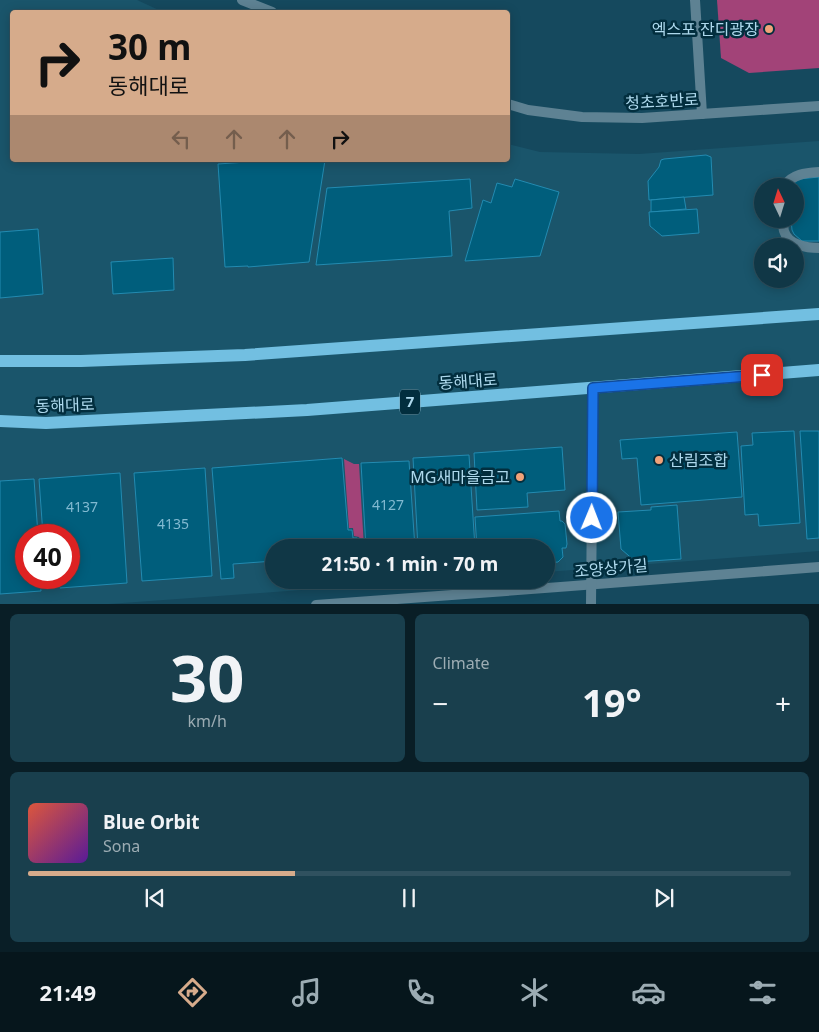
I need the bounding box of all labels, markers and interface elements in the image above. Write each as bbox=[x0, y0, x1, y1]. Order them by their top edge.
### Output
place label: 엑스포 잔디광장 bbox=[652, 18, 759, 40]
text: 30 m bbox=[108, 23, 191, 70]
marker: 엑스포 잔디광장 bbox=[763, 23, 775, 35]
icon: right bbox=[25, 30, 90, 95]
text: 동해대로 bbox=[108, 70, 189, 100]
street label: 청초호반로 bbox=[625, 88, 700, 114]
icon: left bbox=[167, 125, 195, 153]
icon: ahead bbox=[220, 125, 248, 153]
icon: ahead bbox=[273, 125, 301, 153]
icon: right bbox=[326, 125, 354, 153]
north arrow bbox=[754, 178, 804, 228]
map controls bbox=[754, 178, 804, 288]
button: sound bbox=[754, 238, 804, 288]
pin bbox=[741, 354, 783, 396]
icon: arrive bbox=[748, 361, 776, 389]
street label: 동해대로 bbox=[438, 368, 498, 394]
road number: 7 bbox=[400, 390, 420, 414]
street label: 동해대로 bbox=[35, 393, 95, 417]
place label: 산림조합 bbox=[669, 449, 728, 471]
marker: 산림조합 bbox=[653, 454, 665, 466]
place label: MG새마을금고 bbox=[410, 466, 510, 488]
marker: MG새마을금고 bbox=[514, 471, 526, 483]
position arrow bbox=[565, 491, 617, 543]
house number: 4127 bbox=[372, 495, 404, 514]
house number: 4137 bbox=[66, 497, 98, 516]
house number: 4135 bbox=[157, 514, 189, 533]
speed limit sign: 40 bbox=[15, 524, 80, 589]
text: 21:50 · 1 min · 70 m bbox=[322, 551, 498, 577]
street label: 조양상가길 bbox=[573, 554, 649, 582]
text: 30 bbox=[170, 633, 244, 721]
text: Climate bbox=[433, 652, 490, 674]
text: 19° bbox=[582, 676, 642, 728]
text: − bbox=[433, 684, 449, 722]
text: + bbox=[775, 684, 791, 722]
text: km/h bbox=[188, 710, 227, 732]
text: Blue Orbit bbox=[103, 809, 199, 835]
text: Sona bbox=[103, 835, 140, 857]
icon: previous bbox=[141, 884, 169, 912]
icon: pause bbox=[395, 884, 423, 912]
icon: next bbox=[650, 884, 678, 912]
icon: directions bbox=[175, 975, 210, 1010]
icon: music bbox=[289, 975, 324, 1010]
icon: phone bbox=[403, 975, 438, 1010]
icon: climate bbox=[517, 975, 552, 1010]
icon: car bbox=[631, 975, 666, 1010]
icon: filters bbox=[745, 975, 780, 1010]
text: 21:49 bbox=[39, 977, 96, 1007]

